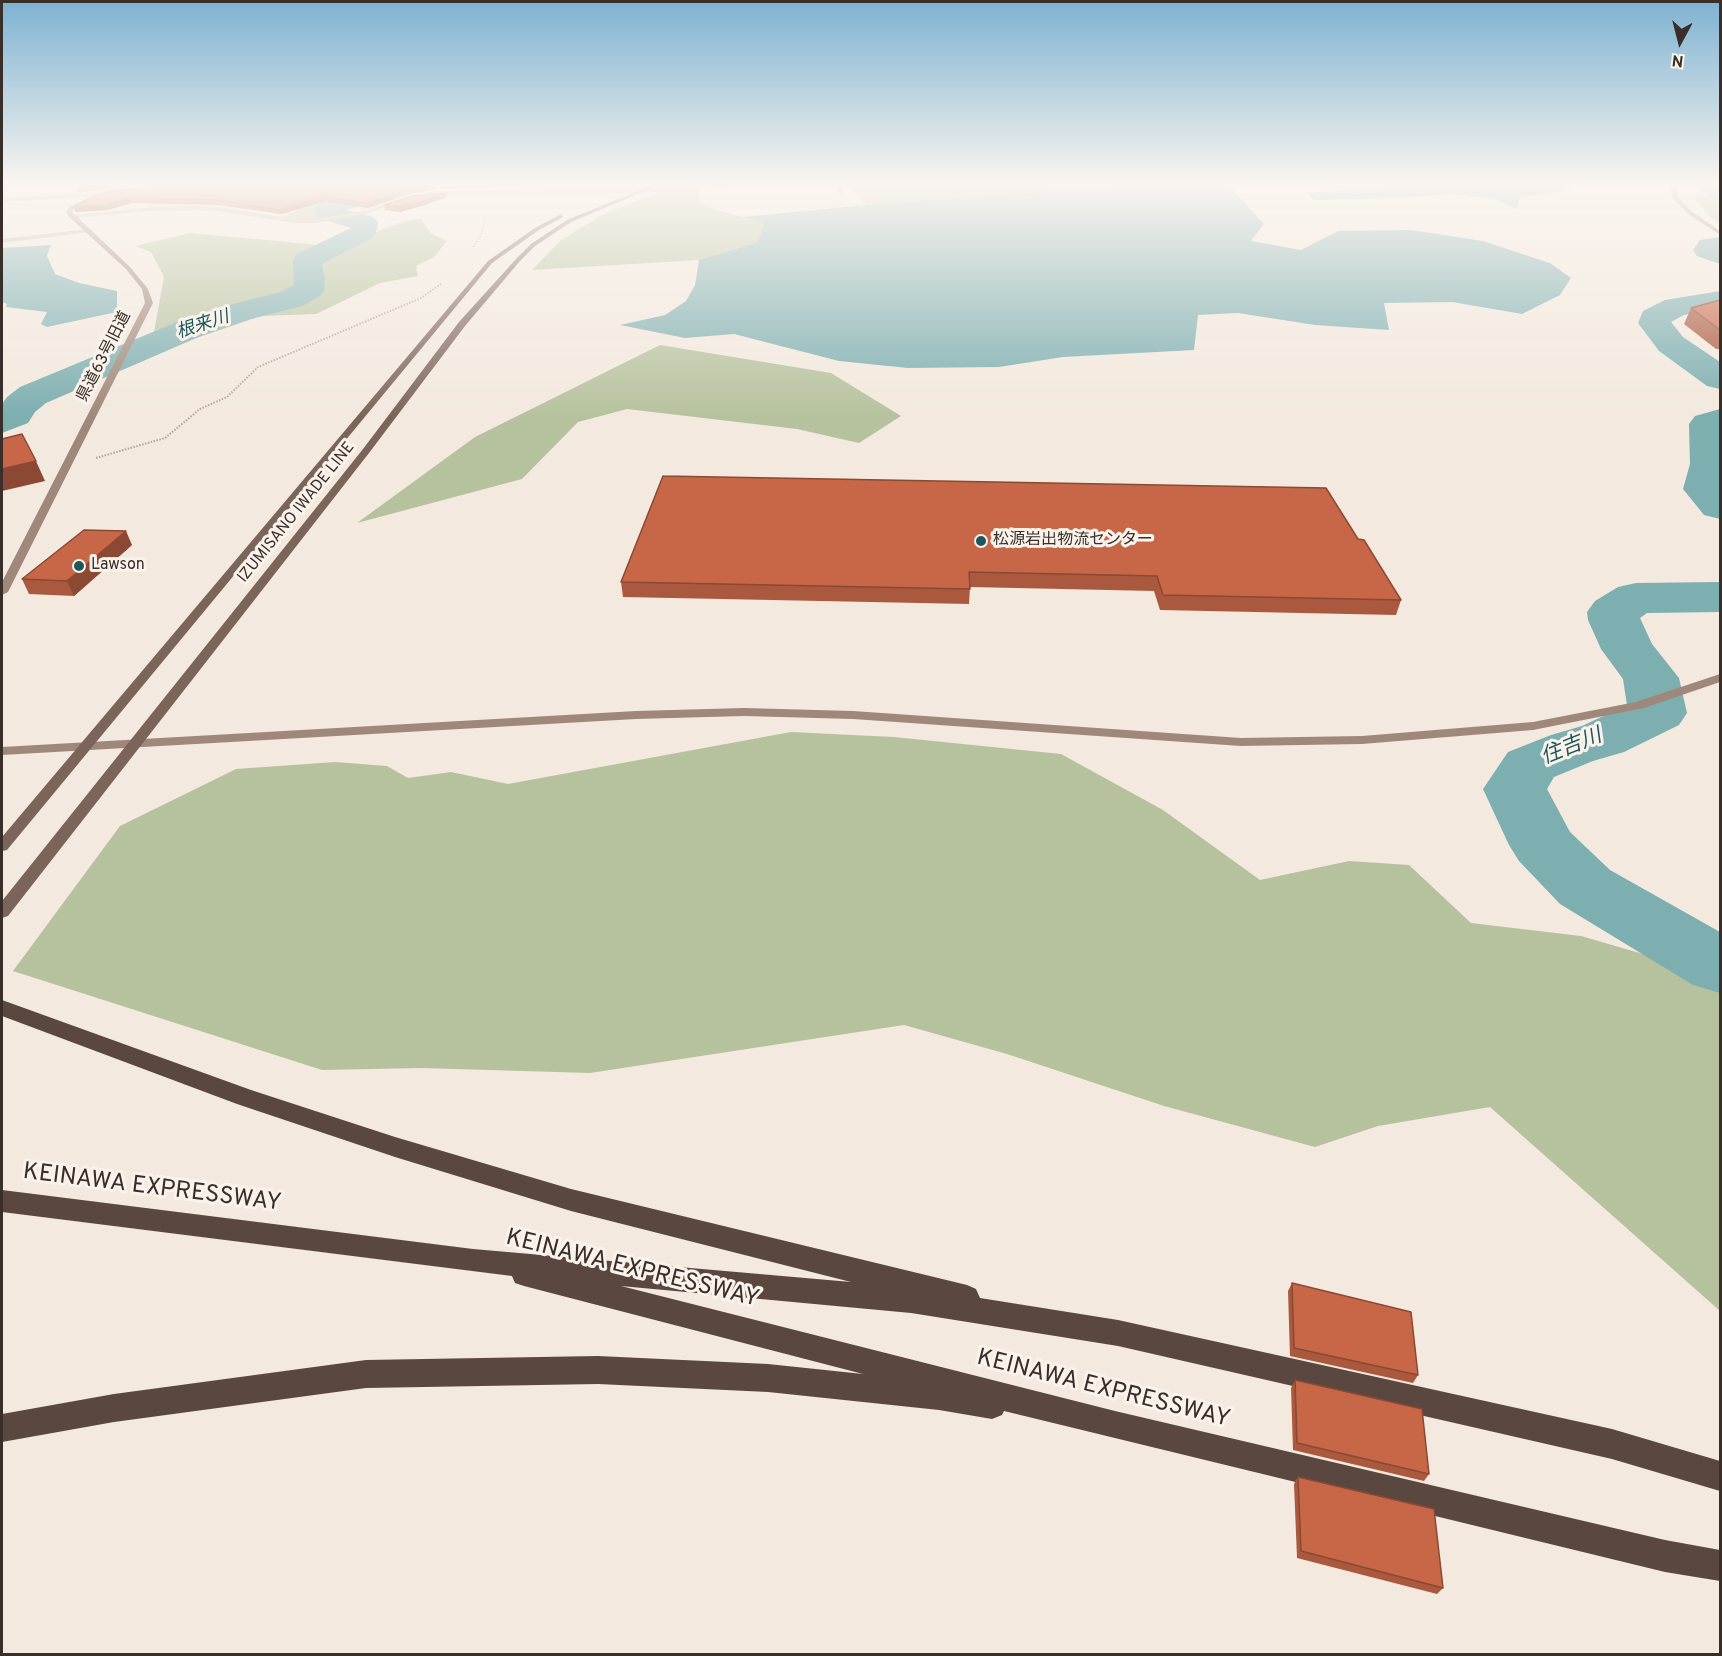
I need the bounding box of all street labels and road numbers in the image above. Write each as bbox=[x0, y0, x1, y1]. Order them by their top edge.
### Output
street label: 県道63号旧道 bbox=[74, 308, 136, 406]
street label: IZUMISANO IWADE LINE bbox=[234, 439, 360, 587]
street label: KEINAWA EXPRESSWAY bbox=[21, 1159, 283, 1219]
street label: KEINAWA EXPRESSWAY bbox=[502, 1225, 762, 1315]
street label: KEINAWA EXPRESSWAY bbox=[973, 1345, 1233, 1435]

